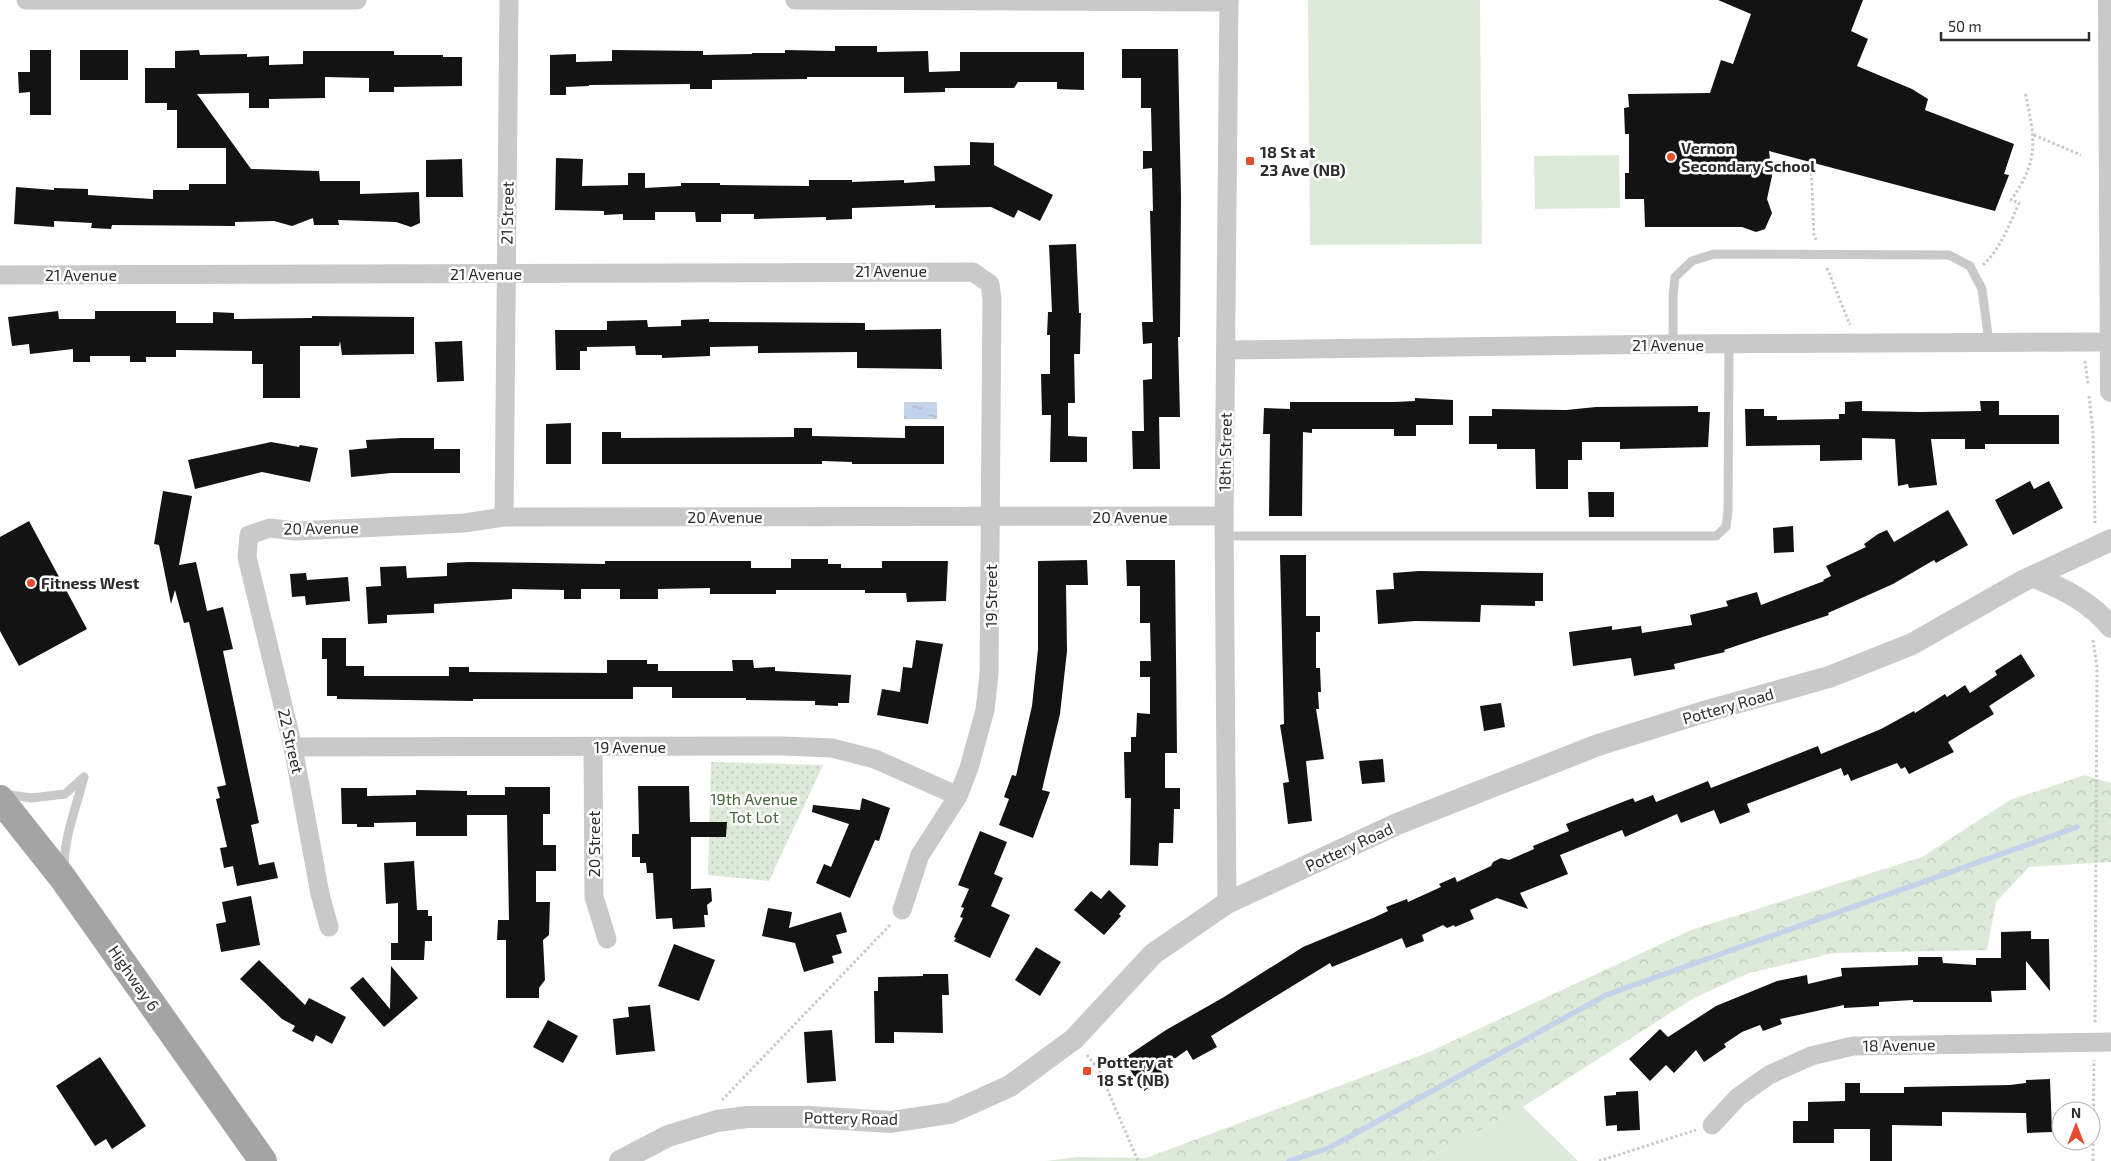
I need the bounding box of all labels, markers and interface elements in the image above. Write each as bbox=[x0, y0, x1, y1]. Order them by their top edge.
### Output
scale bar bbox=[1941, 10, 2088, 42]
text: 50 m bbox=[1948, 17, 1982, 35]
place label: Vernon Secondary School bbox=[1681, 138, 1816, 176]
place label: 18 St at 23 Ave (NB) bbox=[1260, 142, 1346, 179]
marker: Vernon Secondary School bbox=[1665, 151, 1677, 163]
marker: 18 St at 23 Ave (NB) bbox=[1244, 155, 1256, 167]
street label: 21 Street bbox=[496, 181, 517, 245]
street label: 21 Avenue bbox=[855, 261, 927, 280]
street label: 21 Avenue bbox=[450, 264, 522, 283]
street label: 21 Avenue bbox=[45, 265, 117, 284]
street label: 21 Avenue bbox=[1632, 335, 1704, 354]
street label: 18th Street bbox=[1214, 412, 1235, 492]
street label: 20 Avenue bbox=[687, 507, 763, 526]
street label: 20 Avenue bbox=[1092, 507, 1168, 526]
street label: 20 Avenue bbox=[283, 517, 359, 538]
street label: 19 Street bbox=[981, 564, 1000, 628]
place label: Fitness West bbox=[41, 573, 140, 592]
marker: Fitness West bbox=[25, 577, 37, 589]
street label: Pottery Road bbox=[1680, 683, 1776, 728]
street label: 22 Street bbox=[275, 707, 308, 775]
street label: 19 Avenue bbox=[594, 737, 666, 756]
park label: 19th Avenue Tot Lot bbox=[710, 789, 798, 826]
street label: 20 Street bbox=[584, 811, 603, 877]
street label: Pottery Road bbox=[1302, 818, 1395, 875]
street label: Highway 6 bbox=[105, 941, 164, 1014]
street label: 18 Avenue bbox=[1862, 1034, 1936, 1055]
place label: Pottery at 18 St (NB) bbox=[1097, 1052, 1173, 1089]
marker: Pottery at 18 St (NB) bbox=[1081, 1065, 1093, 1077]
north arrow bbox=[2051, 1101, 2101, 1151]
text: N bbox=[2071, 1104, 2081, 1121]
street label: Pottery Road bbox=[804, 1107, 898, 1128]

